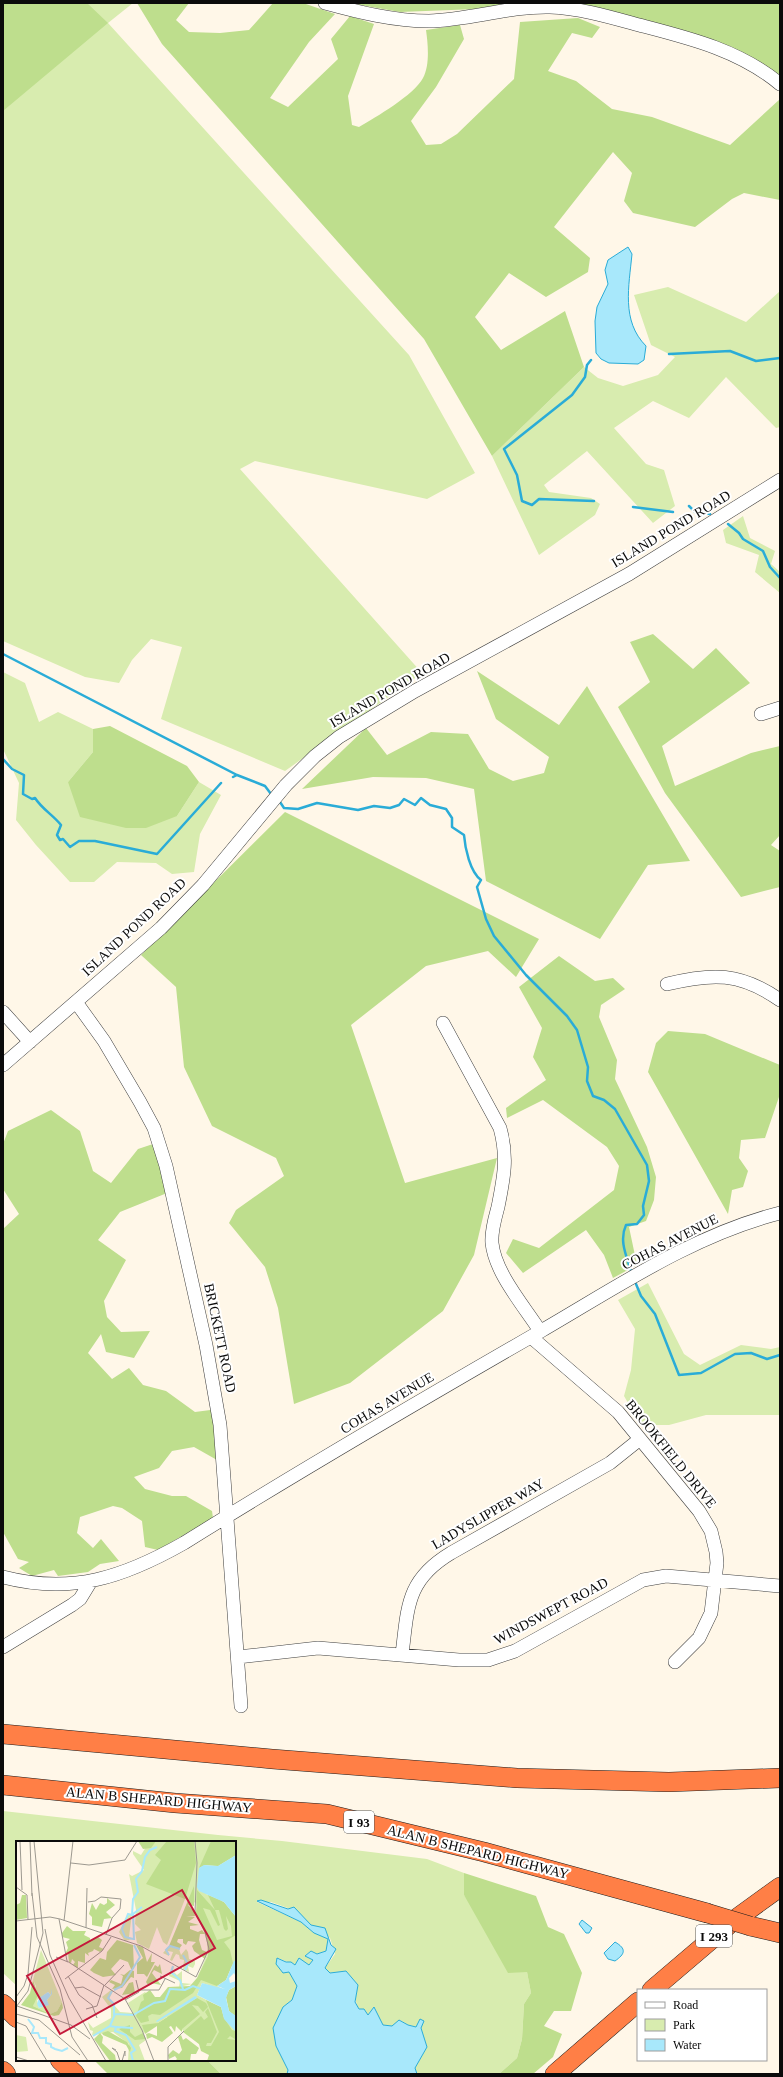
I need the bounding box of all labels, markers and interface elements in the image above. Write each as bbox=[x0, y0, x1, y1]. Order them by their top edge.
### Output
street label: ISLAND POND ROAD bbox=[609, 488, 733, 570]
street label: ISLAND POND ROAD bbox=[327, 649, 453, 731]
street label: ISLAND POND ROAD bbox=[79, 875, 189, 979]
street label: COHAS AVENUE bbox=[619, 1211, 721, 1273]
street label: BRICKETT ROAD bbox=[201, 1282, 239, 1394]
street label: COHAS AVENUE bbox=[338, 1369, 436, 1437]
street label: BROOKFIELD DRIVE bbox=[623, 1397, 719, 1511]
street label: LADYSLIPPER WAY bbox=[429, 1476, 547, 1552]
street label: WINDSWEPT ROAD bbox=[491, 1575, 611, 1647]
street label: ALAN B SHEPARD HIGHWAY bbox=[65, 1784, 253, 1816]
road number: I 93 bbox=[344, 1811, 374, 1833]
street label: ALAN B SHEPARD HIGHWAY bbox=[386, 1822, 570, 1882]
inset map bbox=[16, 1841, 236, 2061]
road number: I 293 bbox=[696, 1925, 732, 1947]
legend bbox=[637, 1989, 767, 2061]
text: Road bbox=[673, 1998, 698, 2012]
text: Park bbox=[673, 2018, 695, 2032]
text: Water bbox=[673, 2038, 701, 2052]

